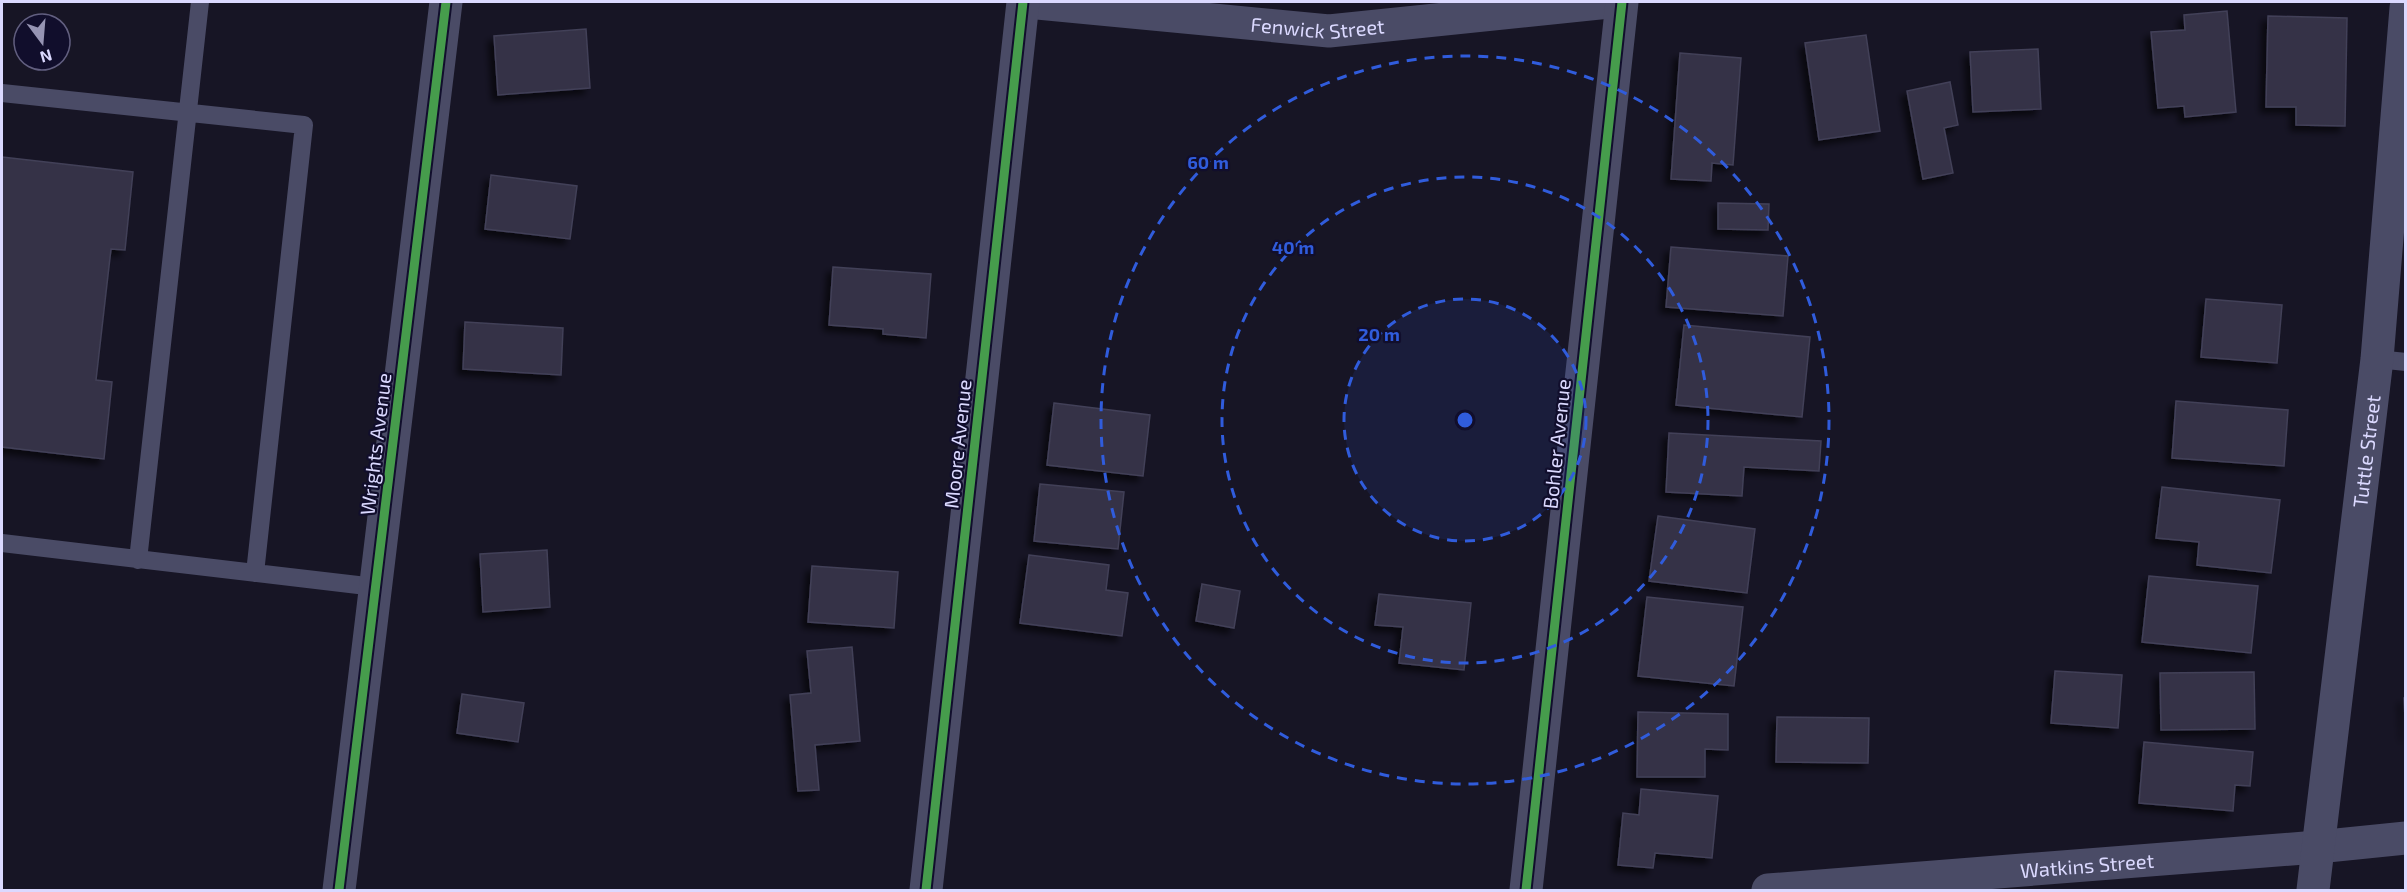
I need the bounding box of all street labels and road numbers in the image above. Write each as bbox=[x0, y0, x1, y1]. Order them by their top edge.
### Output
street label: Fenwick Street bbox=[1250, 12, 1386, 43]
street label: Wrights Avenue bbox=[354, 371, 396, 517]
street label: Moore Avenue bbox=[938, 378, 976, 510]
street label: Bohler Avenue bbox=[1537, 378, 1575, 510]
street label: Tuttle Street bbox=[2347, 393, 2385, 509]
street label: Watkins Street bbox=[2019, 848, 2155, 882]

